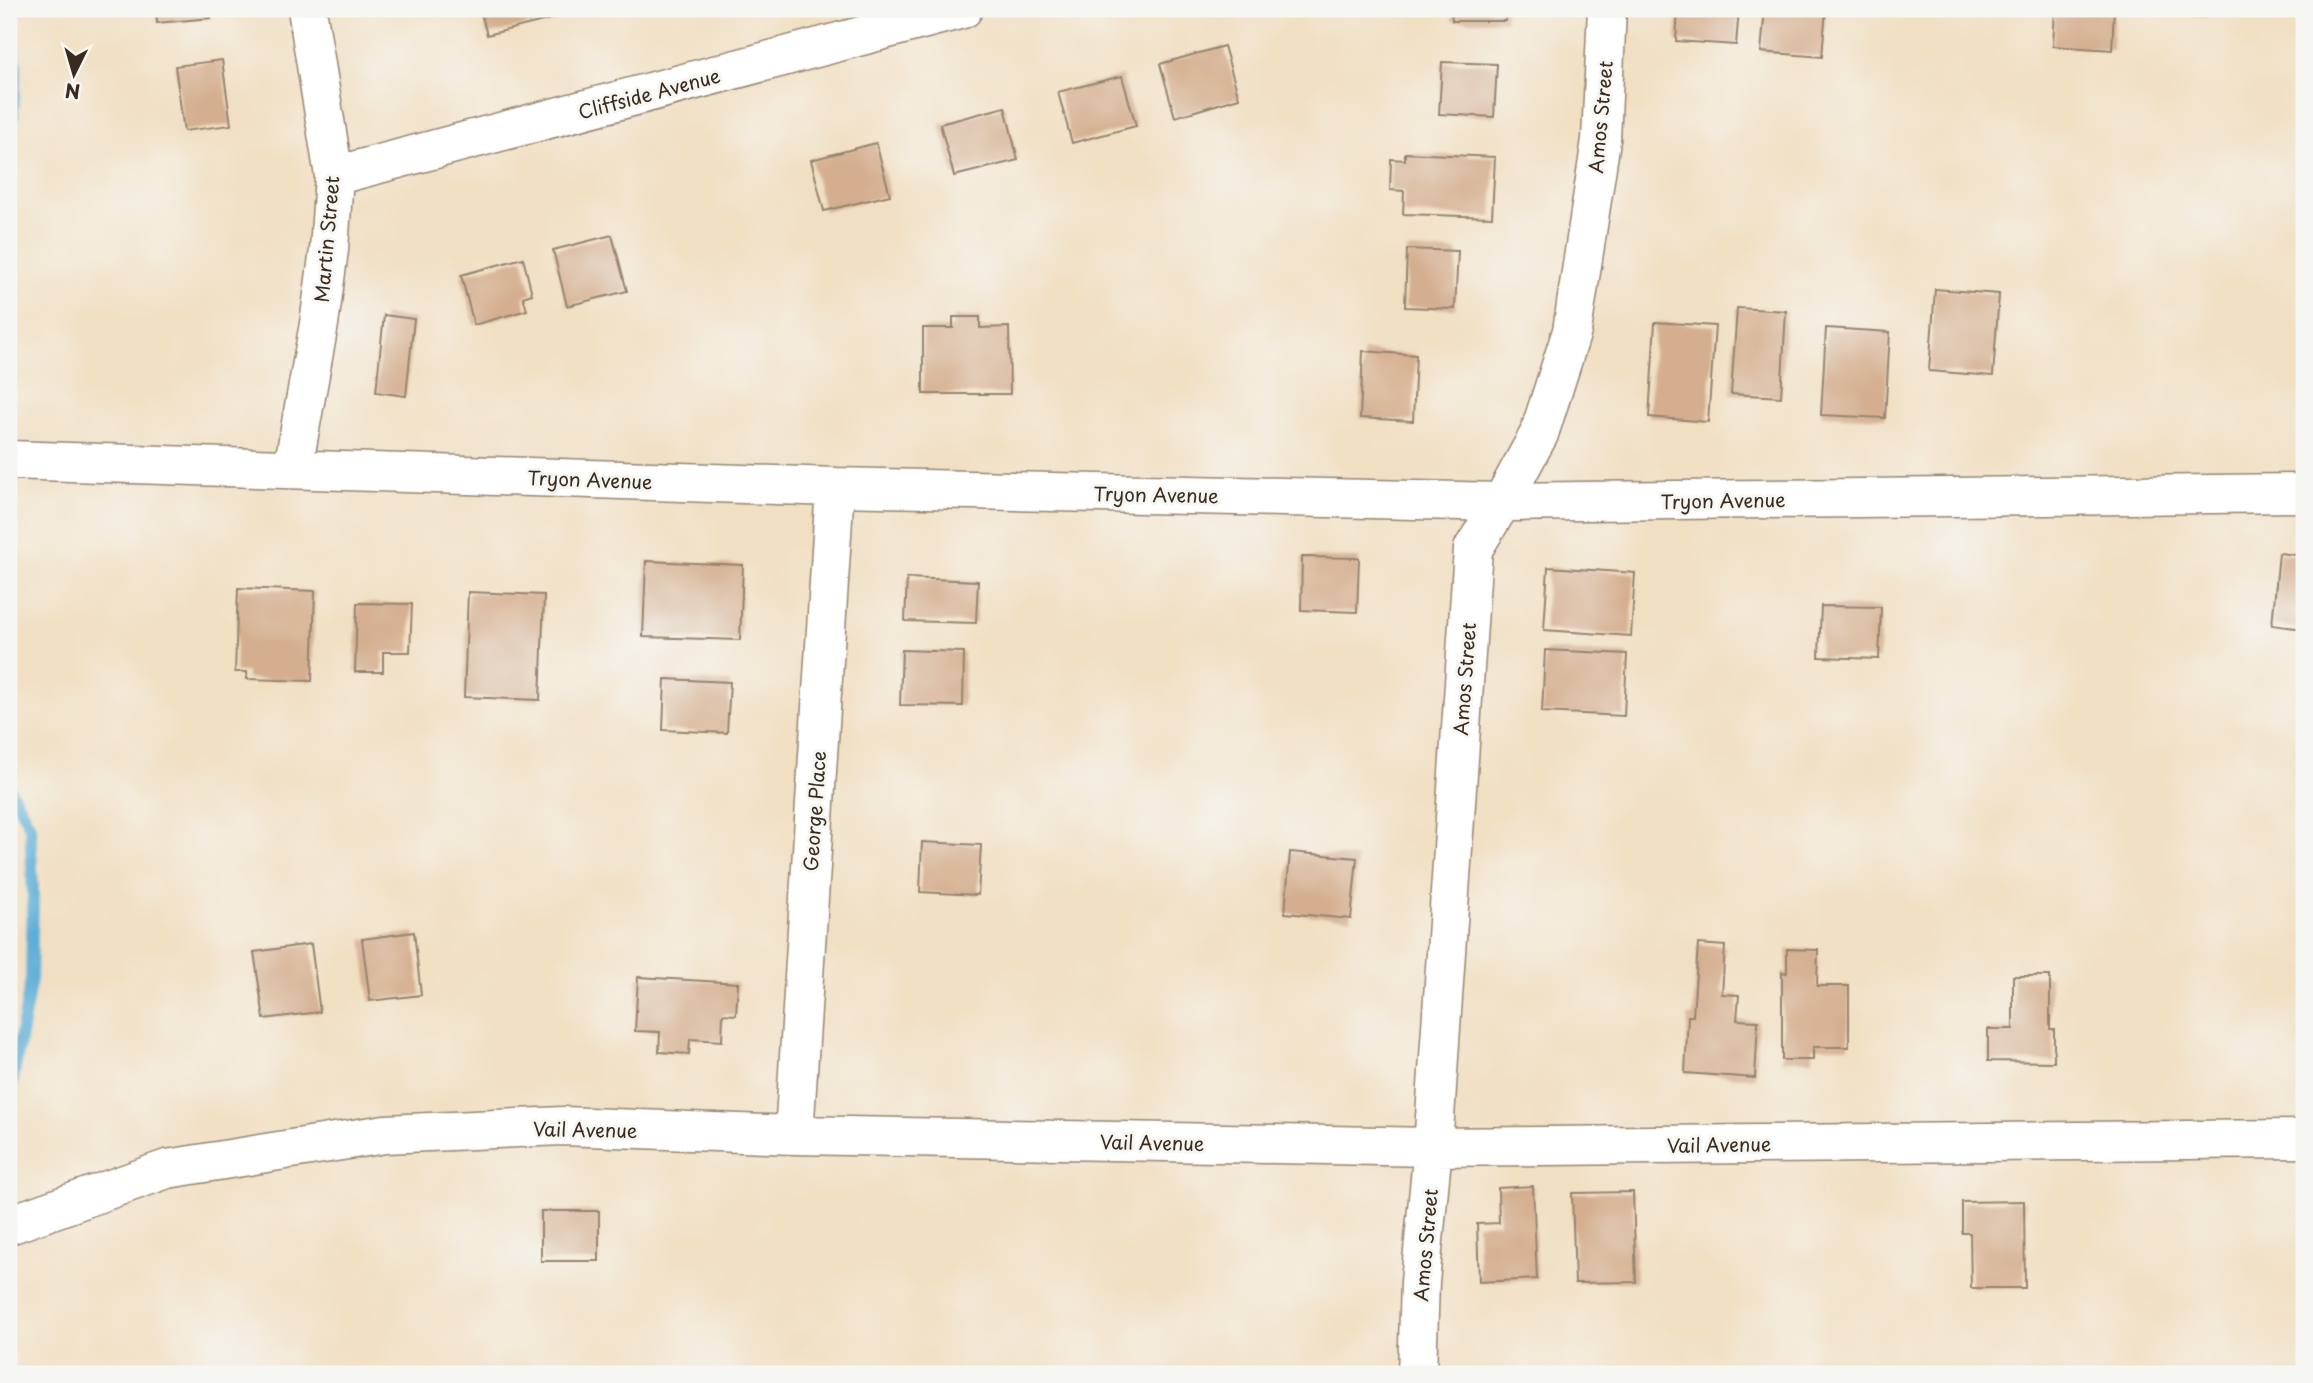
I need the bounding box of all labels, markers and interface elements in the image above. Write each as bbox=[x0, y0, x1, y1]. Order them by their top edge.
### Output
north arrow bbox=[38, 38, 108, 108]
street label: Amos Street bbox=[1581, 59, 1619, 175]
street label: Cliffside Avenue bbox=[575, 61, 723, 125]
text: N bbox=[64, 77, 81, 107]
street label: Martin Street bbox=[307, 174, 345, 303]
street label: Tryon Avenue bbox=[527, 463, 653, 495]
street label: Tryon Avenue bbox=[1093, 479, 1219, 509]
street label: Tryon Avenue bbox=[1660, 485, 1786, 515]
street label: Amos Street bbox=[1446, 622, 1482, 736]
street label: George Place bbox=[796, 750, 832, 872]
street label: Vail Avenue bbox=[533, 1114, 637, 1144]
street label: Vail Avenue bbox=[1100, 1127, 1204, 1157]
street label: Vail Avenue bbox=[1667, 1129, 1771, 1159]
street label: Amos Street bbox=[1406, 1187, 1444, 1303]

